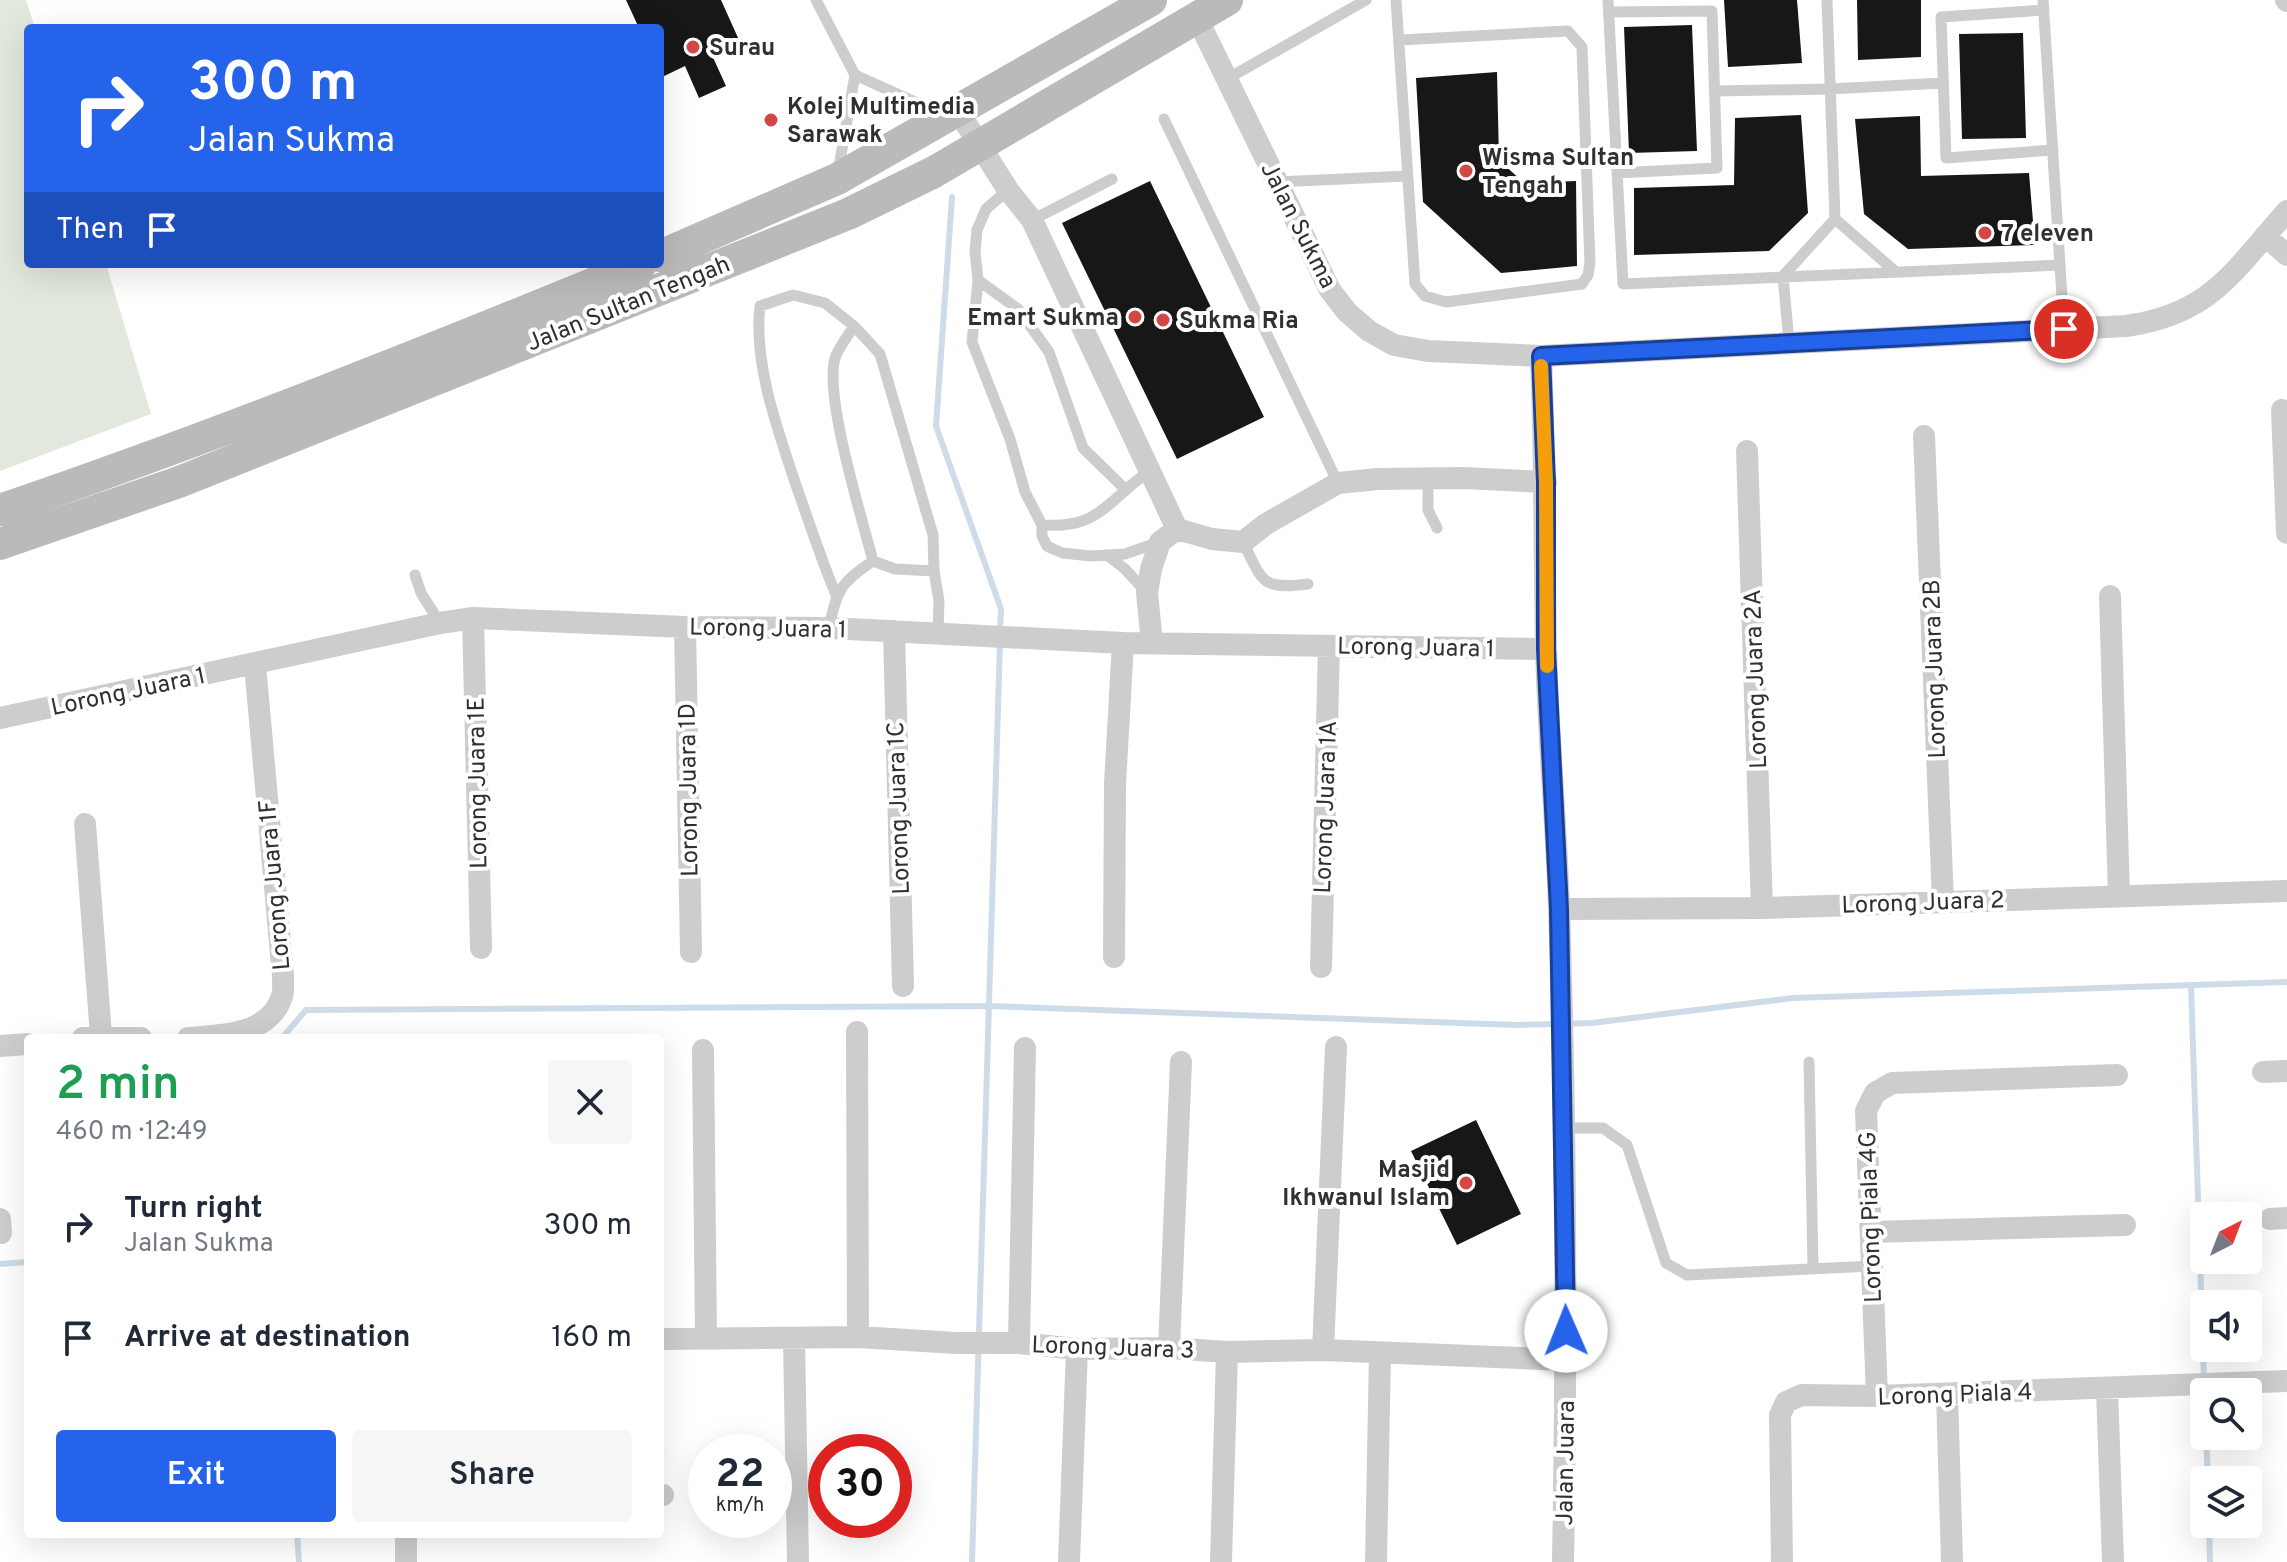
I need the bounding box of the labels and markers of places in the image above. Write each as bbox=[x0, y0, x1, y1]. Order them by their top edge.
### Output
place label: Surau bbox=[709, 34, 775, 64]
marker: Surau bbox=[684, 38, 702, 56]
place label: Kolej Multimedia Sarawak bbox=[787, 93, 975, 151]
marker: Kolej Multimedia Sarawak bbox=[762, 111, 780, 129]
place label: Wisma Sultan Tengah bbox=[1482, 144, 1634, 202]
marker: Wisma Sultan Tengah bbox=[1457, 162, 1475, 180]
place label: 7 eleven bbox=[2001, 220, 2094, 250]
marker: 7 eleven bbox=[1976, 224, 1994, 242]
pin bbox=[2030, 295, 2098, 363]
place label: Emart Sukma bbox=[967, 304, 1119, 334]
place label: Sukma Ria bbox=[1179, 307, 1299, 337]
marker: Emart Sukma bbox=[1126, 308, 1144, 326]
marker: Sukma Ria bbox=[1154, 311, 1172, 329]
place label: Masjid Ikhwanul Islam bbox=[1282, 1156, 1450, 1214]
marker: Masjid Ikhwanul Islam bbox=[1457, 1174, 1475, 1192]

